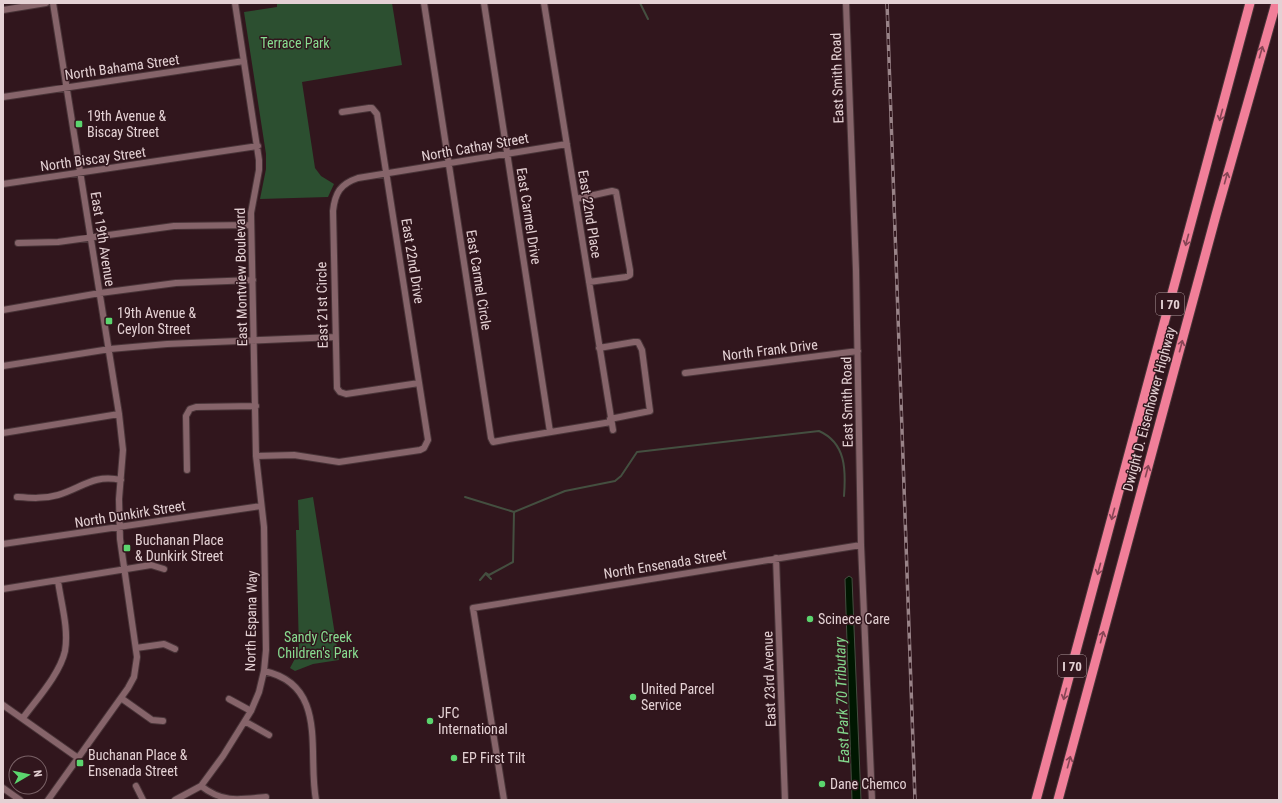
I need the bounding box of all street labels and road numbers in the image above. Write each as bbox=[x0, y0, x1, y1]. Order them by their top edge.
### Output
street label: East Smith Road bbox=[827, 32, 847, 124]
street label: North Bahama Street bbox=[64, 51, 180, 83]
street label: North Cathay Street bbox=[420, 130, 530, 164]
street label: North Biscay Street bbox=[39, 144, 147, 174]
street label: East Carmel Drive bbox=[513, 166, 545, 266]
street label: East 22nd Place bbox=[575, 169, 605, 260]
street label: East 19th Avenue bbox=[88, 191, 118, 288]
street label: East Montview Boulevard bbox=[232, 207, 250, 347]
street label: East 22nd Drive bbox=[398, 217, 428, 305]
street label: East Carmel Circle bbox=[463, 229, 495, 332]
street label: East 21st Circle bbox=[313, 261, 331, 348]
road number: I 70 bbox=[1156, 293, 1184, 315]
street label: Dwight D. Eisenhower Highway bbox=[1119, 325, 1179, 493]
street label: North Frank Drive bbox=[721, 336, 819, 364]
street label: East Smith Road bbox=[838, 357, 856, 447]
street label: North Dunkirk Street bbox=[73, 497, 187, 531]
street label: North Ensenada Street bbox=[602, 546, 728, 582]
street label: North Espana Way bbox=[242, 570, 260, 672]
street label: East 23rd Avenue bbox=[759, 630, 779, 727]
road number: I 70 bbox=[1058, 655, 1086, 677]

